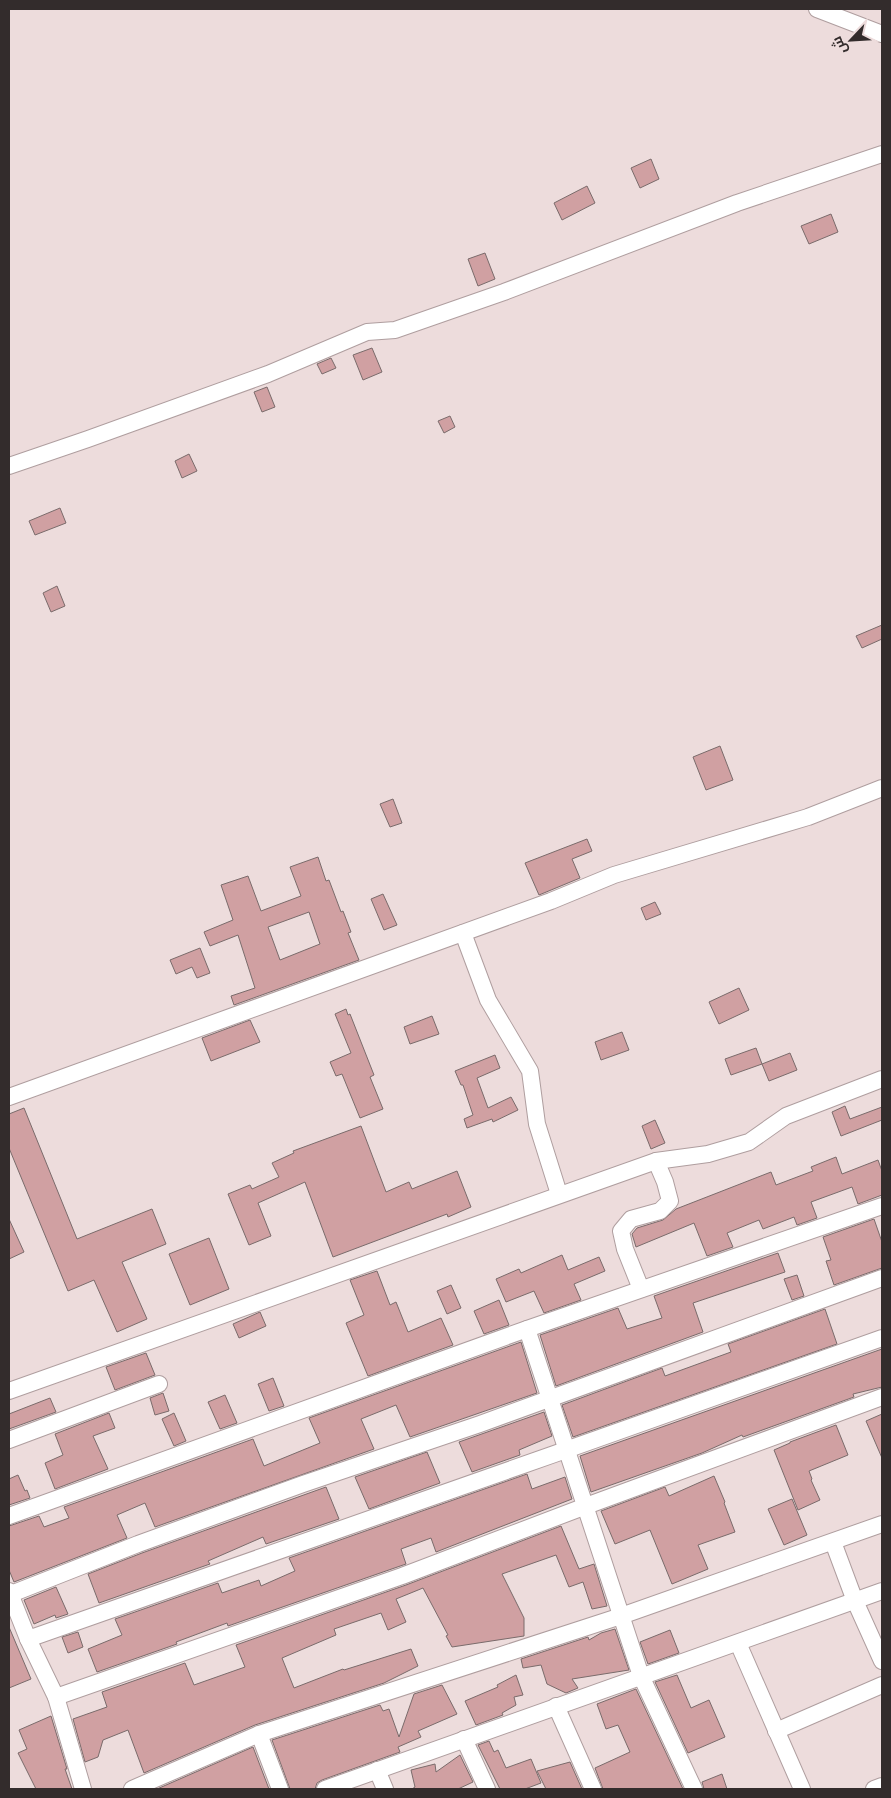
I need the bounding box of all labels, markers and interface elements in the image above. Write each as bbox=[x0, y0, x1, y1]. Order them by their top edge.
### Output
north arrow bbox=[826, 15, 876, 65]
text: ش bbox=[828, 34, 851, 57]

